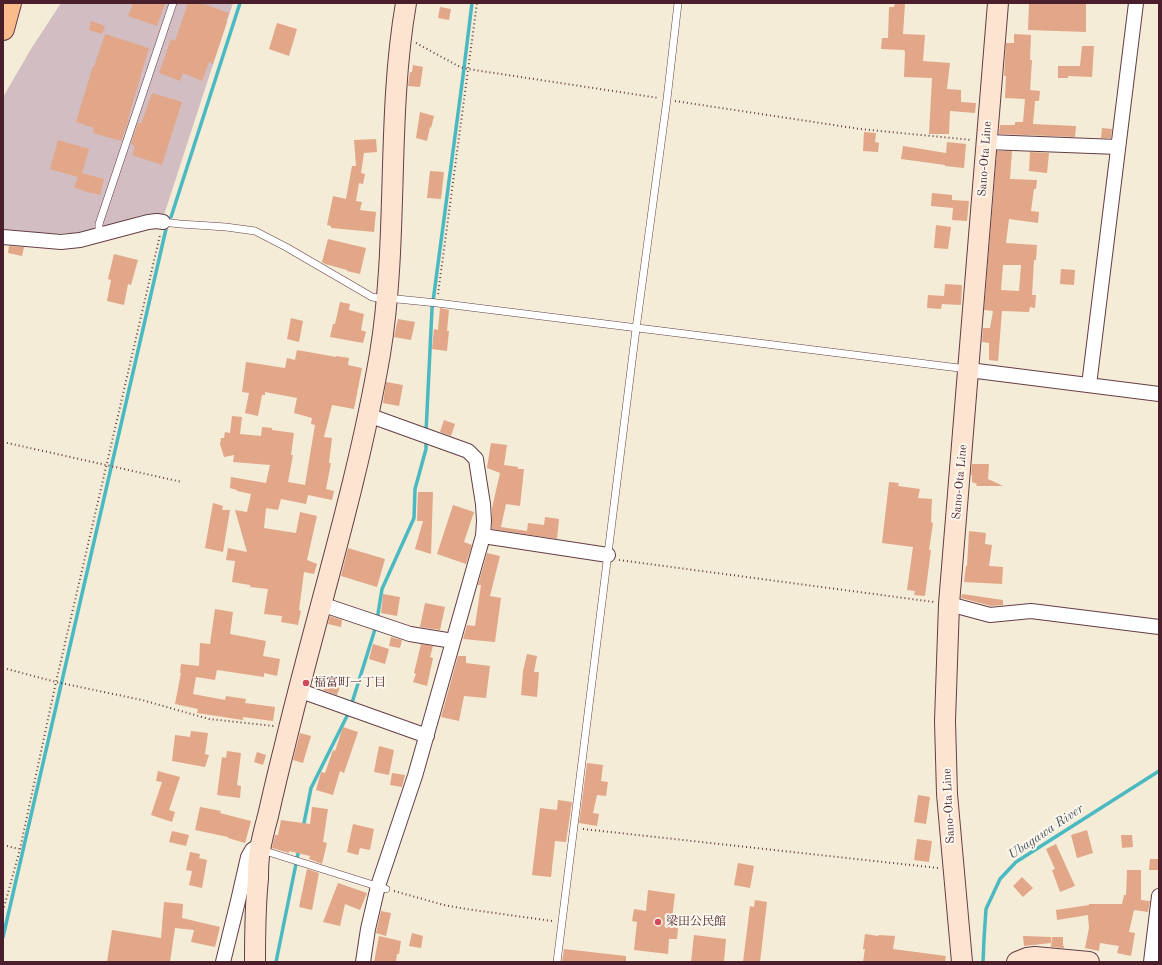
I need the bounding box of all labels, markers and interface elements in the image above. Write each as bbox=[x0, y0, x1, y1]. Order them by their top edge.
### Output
street label: Sano-Ota Line bbox=[975, 121, 995, 197]
street label: Sano-Ota Line bbox=[950, 444, 970, 520]
place label: 福富町一丁目 bbox=[314, 676, 386, 690]
marker: 福富町一丁目 bbox=[301, 678, 311, 688]
street label: Sano-Ota Line bbox=[940, 768, 958, 844]
water label: Ubagawa River bbox=[1005, 801, 1087, 863]
place label: 梁田公民館 bbox=[666, 915, 726, 929]
marker: 梁田公民館 bbox=[653, 917, 663, 927]

